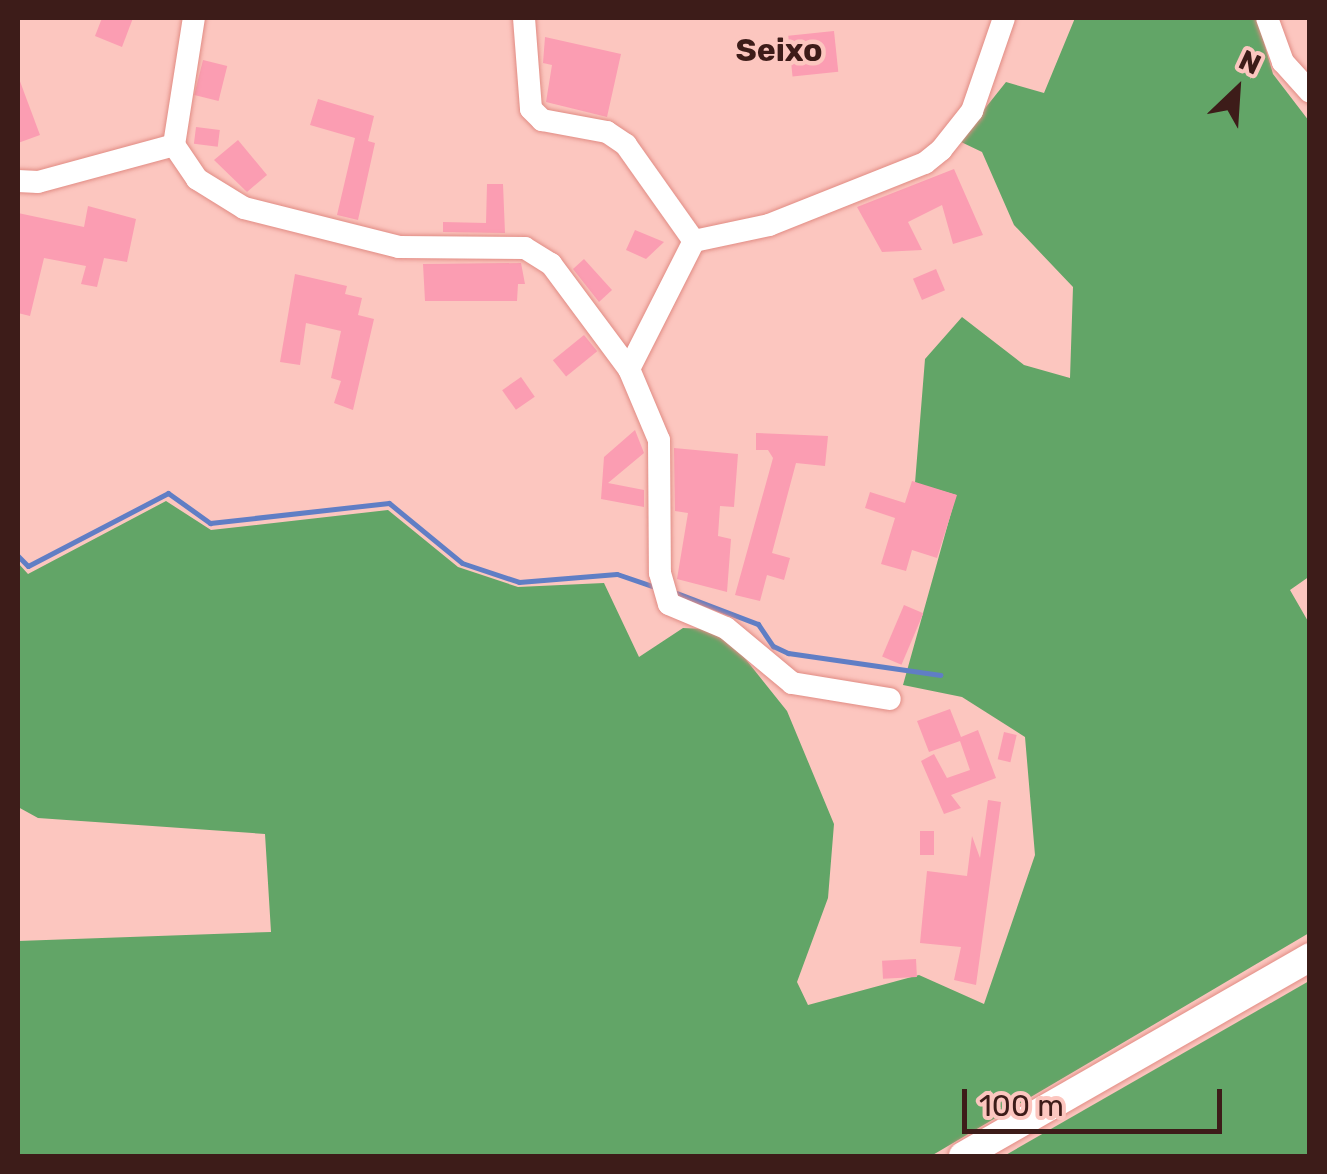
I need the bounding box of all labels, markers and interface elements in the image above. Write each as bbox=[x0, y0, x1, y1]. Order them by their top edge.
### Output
district label: Seixo bbox=[735, 31, 823, 69]
north arrow bbox=[1187, 40, 1287, 140]
text: N bbox=[1234, 43, 1266, 82]
scale bar bbox=[967, 1069, 1227, 1131]
text: 100 m bbox=[979, 1088, 1064, 1124]

